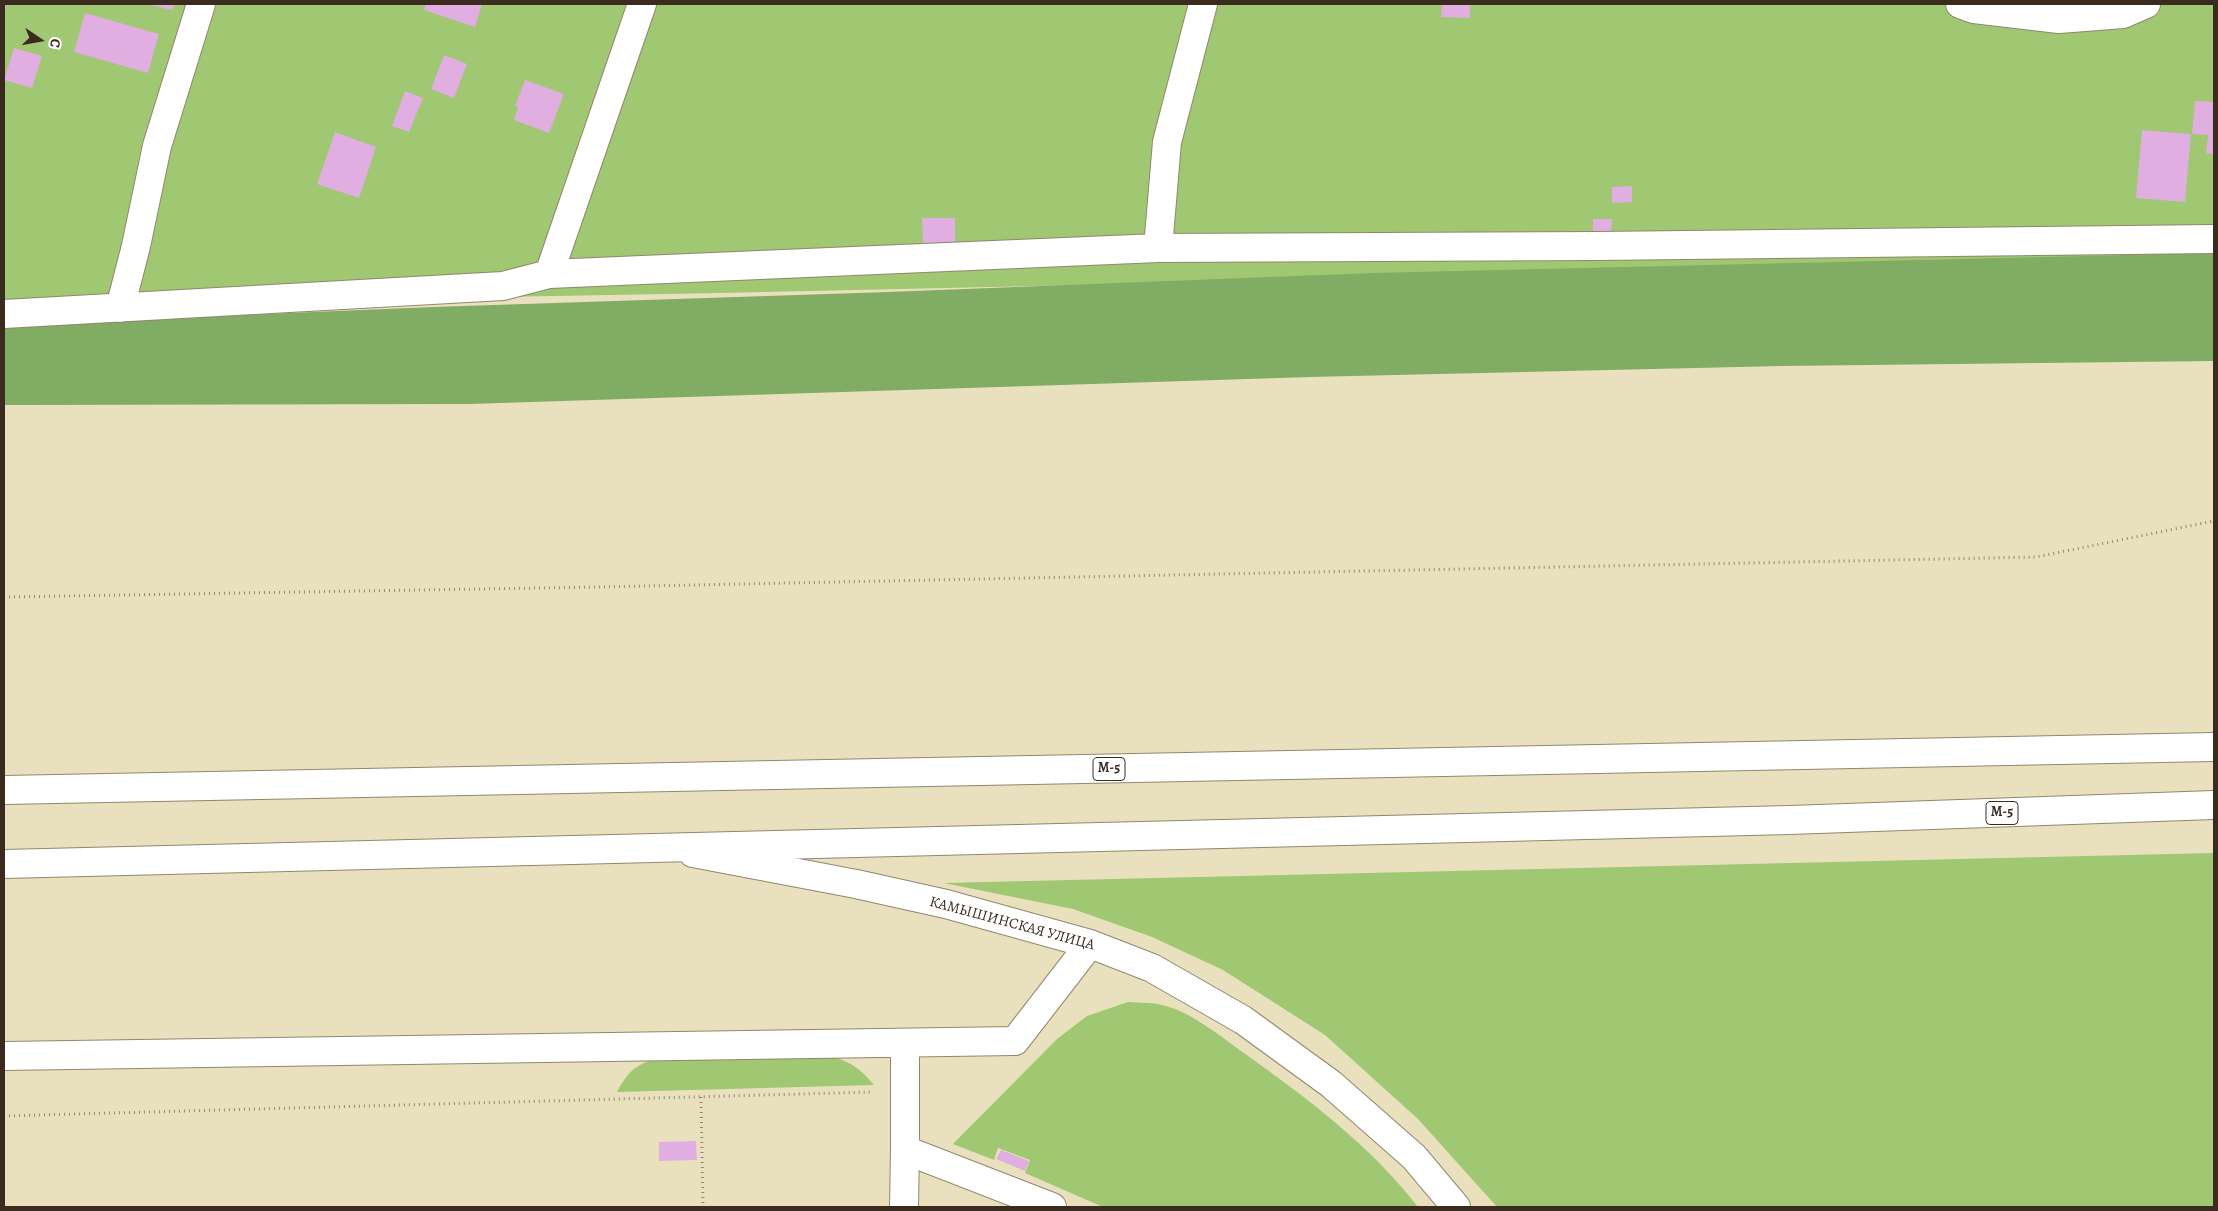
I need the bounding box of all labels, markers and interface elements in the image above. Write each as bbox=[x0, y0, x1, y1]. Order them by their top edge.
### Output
north arrow bbox=[15, 15, 65, 65]
text: С bbox=[45, 37, 65, 49]
road number: М-5 bbox=[1093, 758, 1125, 781]
road number: М-5 bbox=[1986, 801, 2018, 824]
street label: КАМЫШИНСКАЯ УЛИЦА bbox=[927, 893, 1097, 955]

